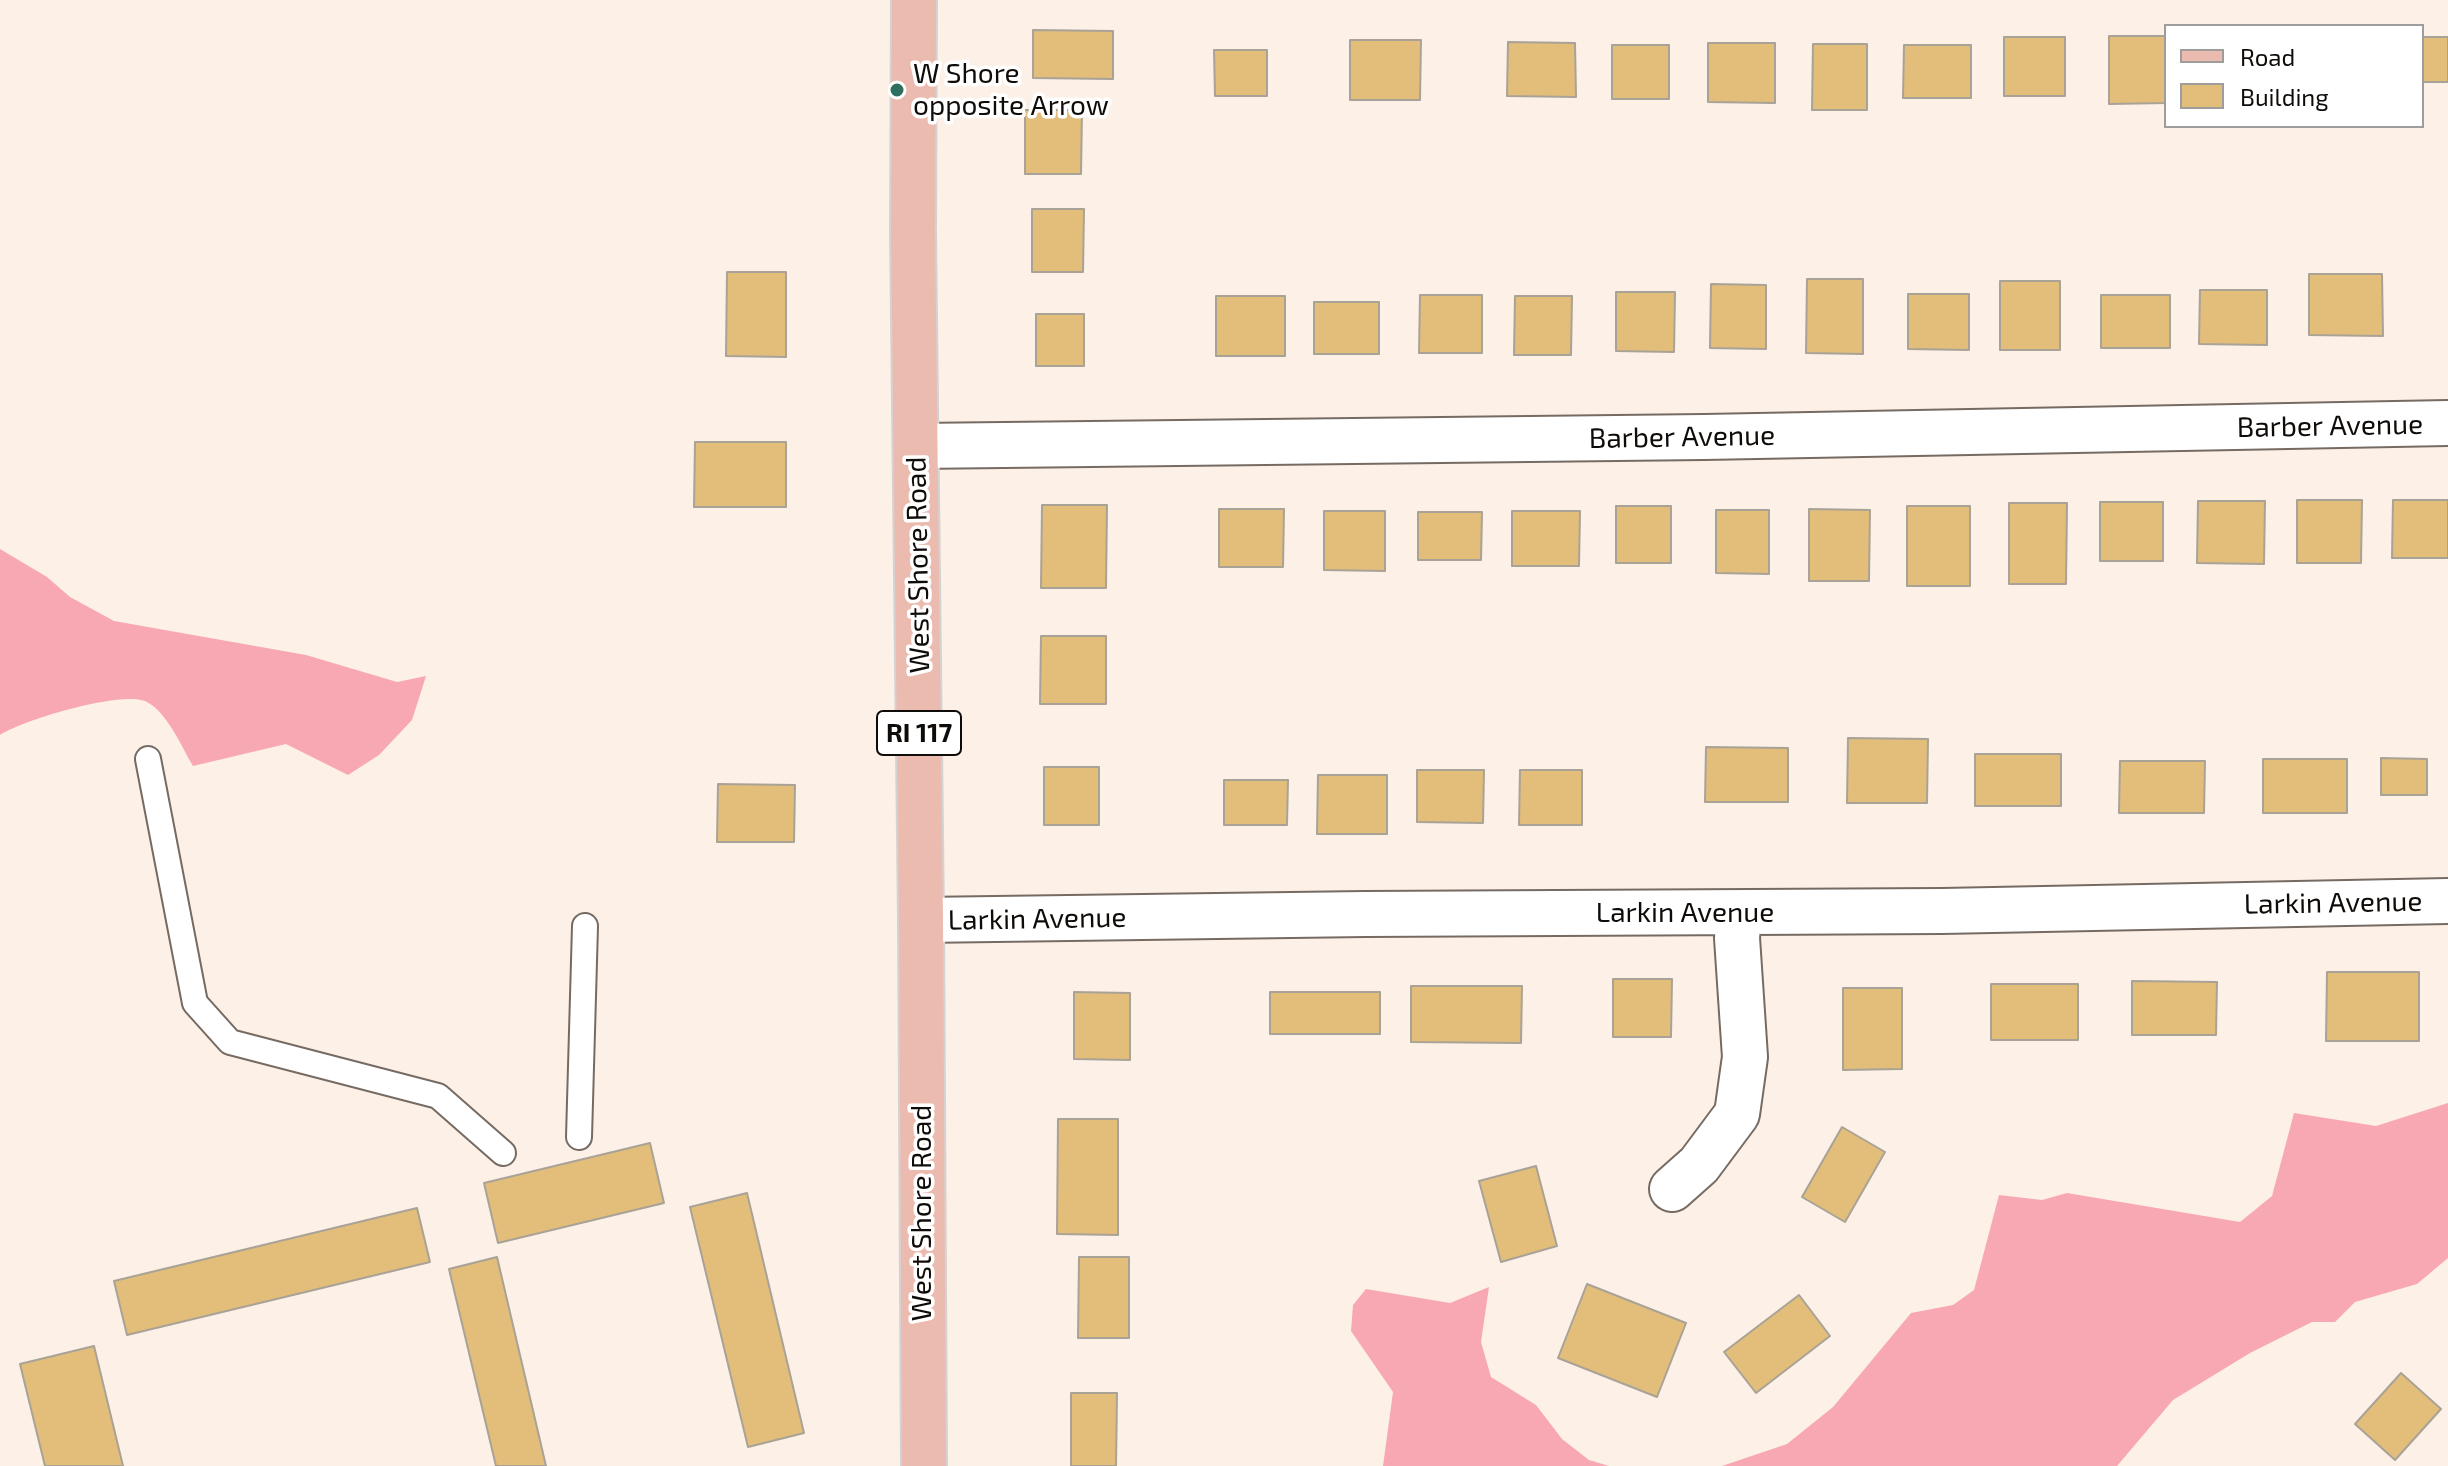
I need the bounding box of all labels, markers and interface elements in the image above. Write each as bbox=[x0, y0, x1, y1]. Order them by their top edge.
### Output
legend bbox=[2164, 24, 2424, 128]
text: Road bbox=[2240, 42, 2295, 71]
place label: W Shore opposite Arrow bbox=[913, 57, 1109, 123]
marker: W Shore opposite Arrow bbox=[888, 81, 906, 99]
text: Building bbox=[2240, 82, 2329, 111]
street label: Barber Avenue bbox=[2237, 408, 2423, 444]
street label: Barber Avenue bbox=[1589, 419, 1775, 455]
street label: West Shore Road bbox=[899, 456, 937, 674]
road number: RI 117 bbox=[877, 711, 961, 755]
street label: Larkin Avenue bbox=[2243, 885, 2423, 921]
street label: Larkin Avenue bbox=[1596, 896, 1774, 930]
street label: Larkin Avenue bbox=[947, 901, 1127, 937]
street label: West Shore Road bbox=[905, 1105, 939, 1321]

